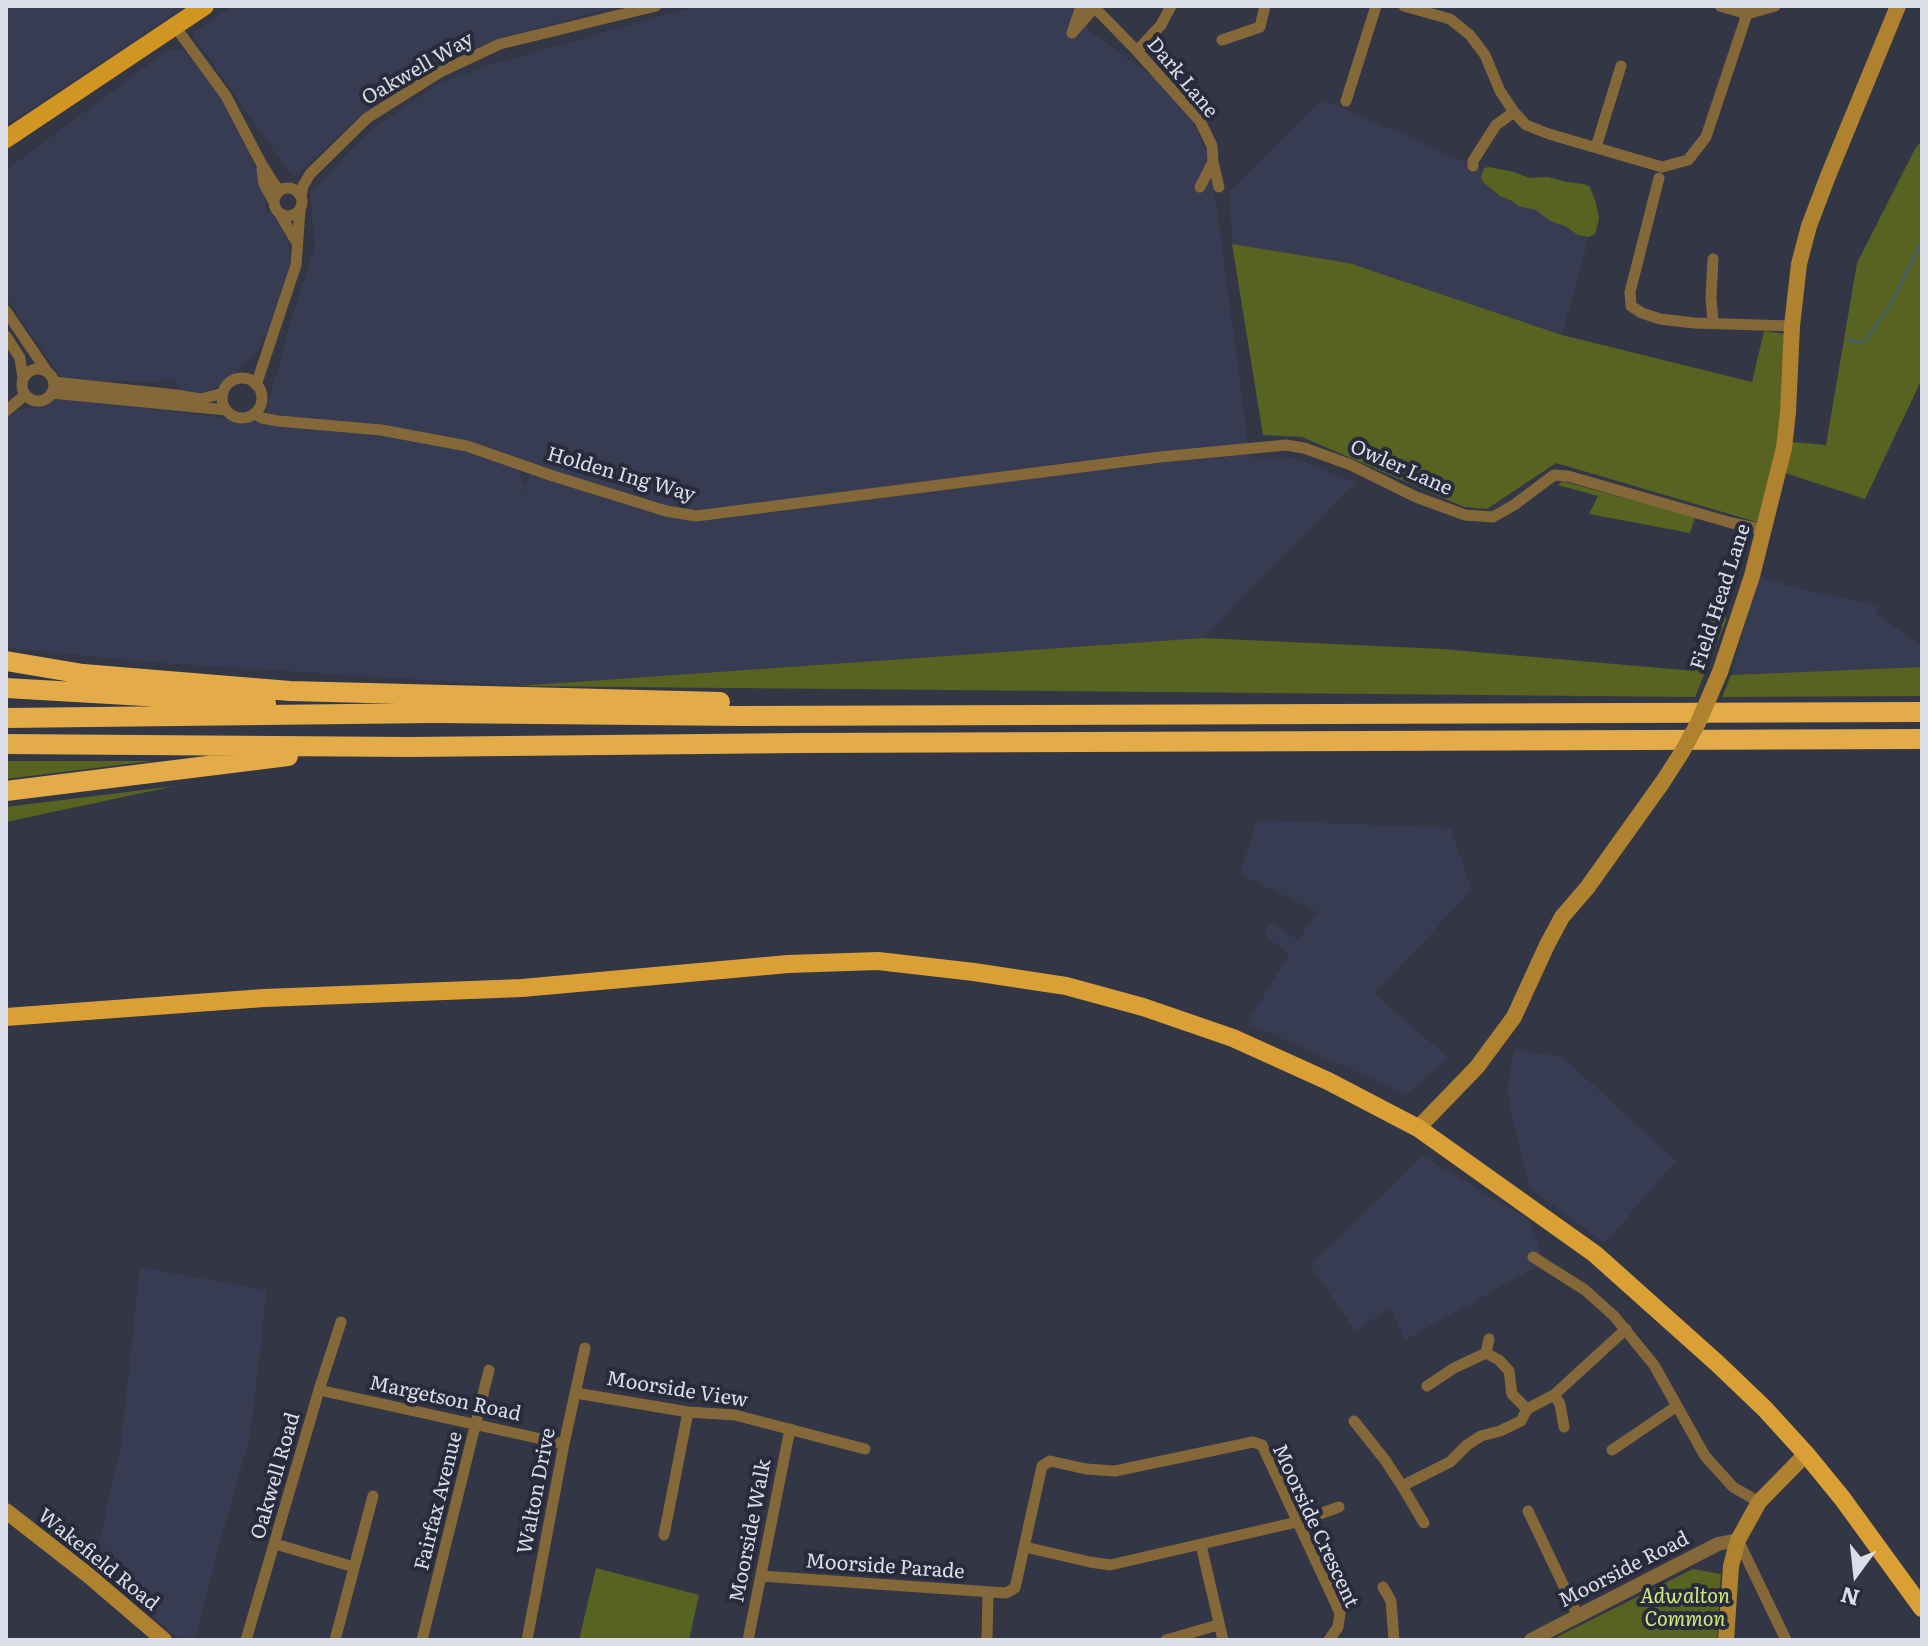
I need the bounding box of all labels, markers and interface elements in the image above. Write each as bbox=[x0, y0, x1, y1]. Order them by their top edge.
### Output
street label: Oakwell Way bbox=[358, 27, 478, 111]
street label: Dark Lane bbox=[1141, 33, 1223, 123]
street label: Owler Lane bbox=[1346, 435, 1456, 501]
street label: Holden Ing Way bbox=[544, 442, 698, 508]
street label: Field Head Lane bbox=[1686, 521, 1756, 673]
street label: Moorside View bbox=[605, 1367, 749, 1413]
street label: Margetson Road bbox=[367, 1371, 523, 1427]
street label: Oakwell Road bbox=[246, 1410, 306, 1542]
street label: Walton Drive bbox=[513, 1426, 561, 1556]
street label: Fairfax Avenue bbox=[410, 1429, 468, 1573]
street label: Moorside Crescent bbox=[1267, 1440, 1363, 1612]
street label: Moorside Walk bbox=[725, 1457, 777, 1605]
street label: Wakefield Road bbox=[33, 1504, 163, 1616]
street label: Moorside Road bbox=[1555, 1527, 1693, 1613]
north arrow bbox=[1816, 1534, 1896, 1614]
street label: Moorside Parade bbox=[805, 1549, 965, 1585]
text: N bbox=[1836, 1579, 1863, 1616]
park label: Adwalton Common bbox=[1640, 1585, 1730, 1632]

